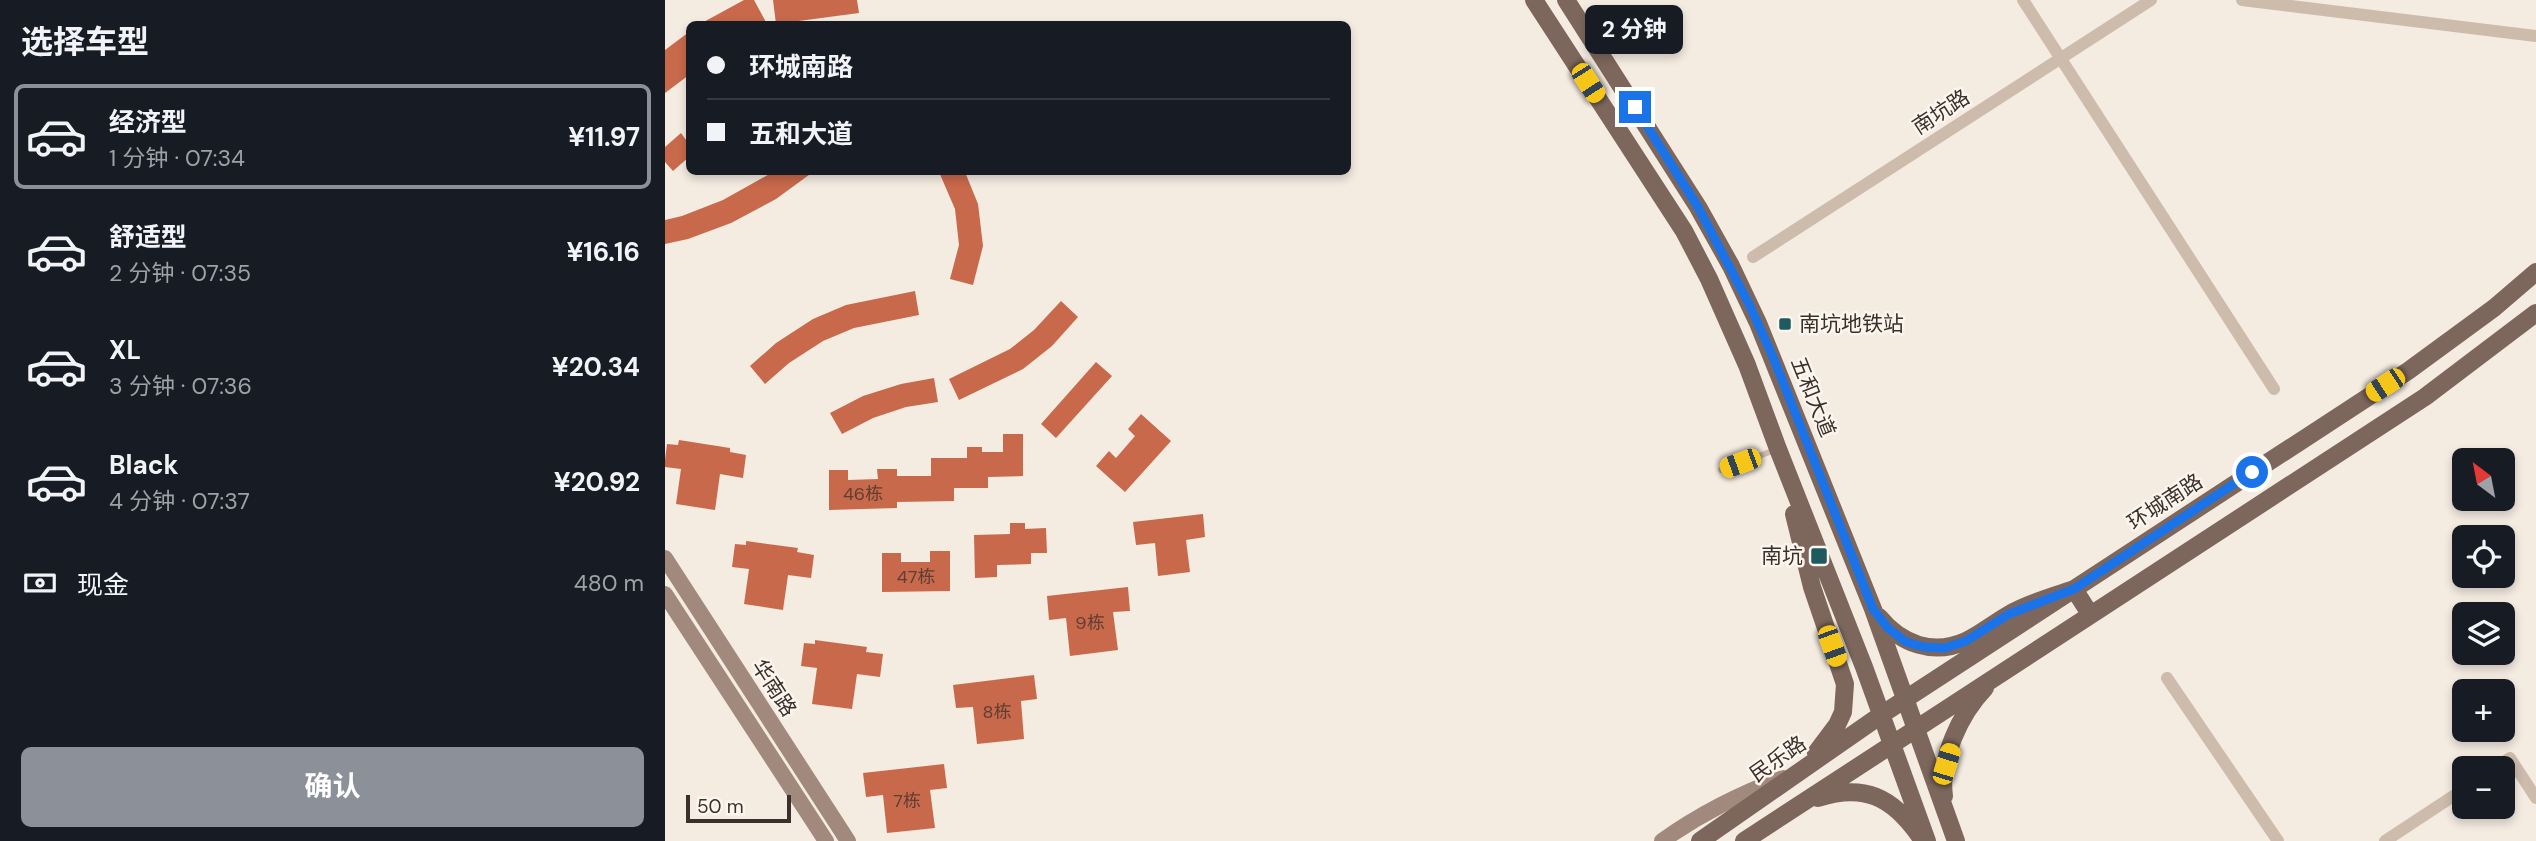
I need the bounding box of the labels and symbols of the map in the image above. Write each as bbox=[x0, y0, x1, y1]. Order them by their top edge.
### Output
callout: 2 分钟 bbox=[1586, 6, 1684, 55]
car bbox=[1568, 60, 1609, 106]
street label: 南坑路 bbox=[1907, 83, 1975, 141]
route end bbox=[1619, 91, 1651, 123]
place label: 南坑地铁站 bbox=[1799, 310, 1904, 338]
marker: 南坑地铁站 bbox=[1777, 316, 1793, 332]
street label: 五和大道 bbox=[1784, 353, 1842, 441]
car bbox=[2362, 365, 2409, 405]
car bbox=[1717, 446, 1764, 480]
north arrow bbox=[2452, 448, 2515, 511]
route start bbox=[2236, 456, 2268, 488]
street label: 环城南路 bbox=[2122, 467, 2208, 537]
house number: 46栋 bbox=[843, 482, 883, 506]
place label: 南坑 bbox=[1761, 542, 1803, 570]
marker: 南坑 bbox=[1809, 546, 1829, 566]
house number: 47栋 bbox=[897, 565, 935, 589]
house number: 9栋 bbox=[1075, 611, 1105, 635]
car bbox=[1815, 623, 1850, 669]
street label: 华南路 bbox=[745, 654, 803, 722]
house number: 8栋 bbox=[983, 700, 1011, 724]
street label: 民乐路 bbox=[1744, 729, 1812, 789]
car bbox=[1930, 741, 1963, 787]
house number: 7栋 bbox=[893, 789, 921, 813]
scale bar bbox=[686, 792, 791, 824]

